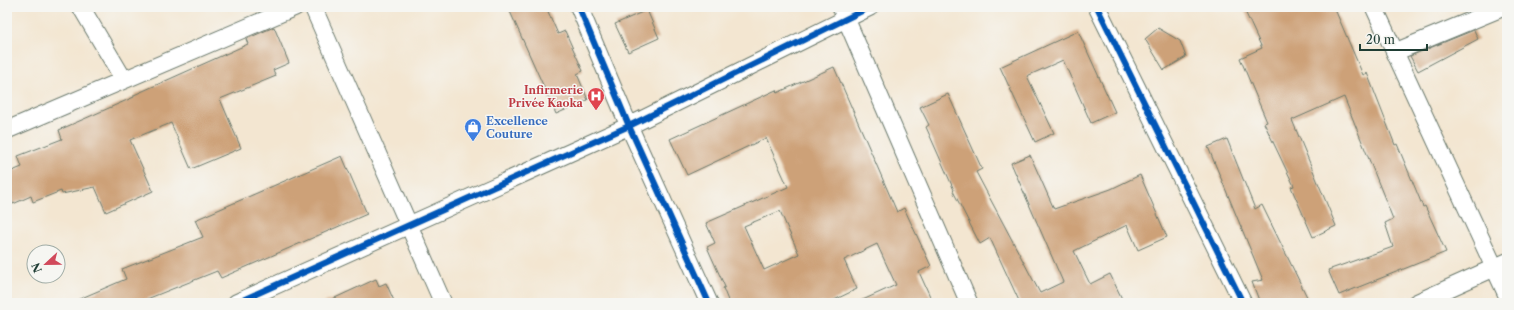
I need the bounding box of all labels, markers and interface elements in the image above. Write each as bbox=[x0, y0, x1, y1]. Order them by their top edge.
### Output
scale bar bbox=[1360, 26, 1427, 52]
text: 20 m bbox=[1366, 32, 1395, 47]
place label: Infirmerie Privée Kaoka bbox=[508, 83, 584, 110]
hospital icon: Infirmerie Privée Kaoka bbox=[586, 86, 606, 111]
place label: Excellence Couture bbox=[486, 114, 548, 141]
shop icon: Excellence Couture bbox=[463, 117, 483, 142]
north arrow bbox=[26, 244, 66, 284]
text: N bbox=[28, 260, 45, 275]

